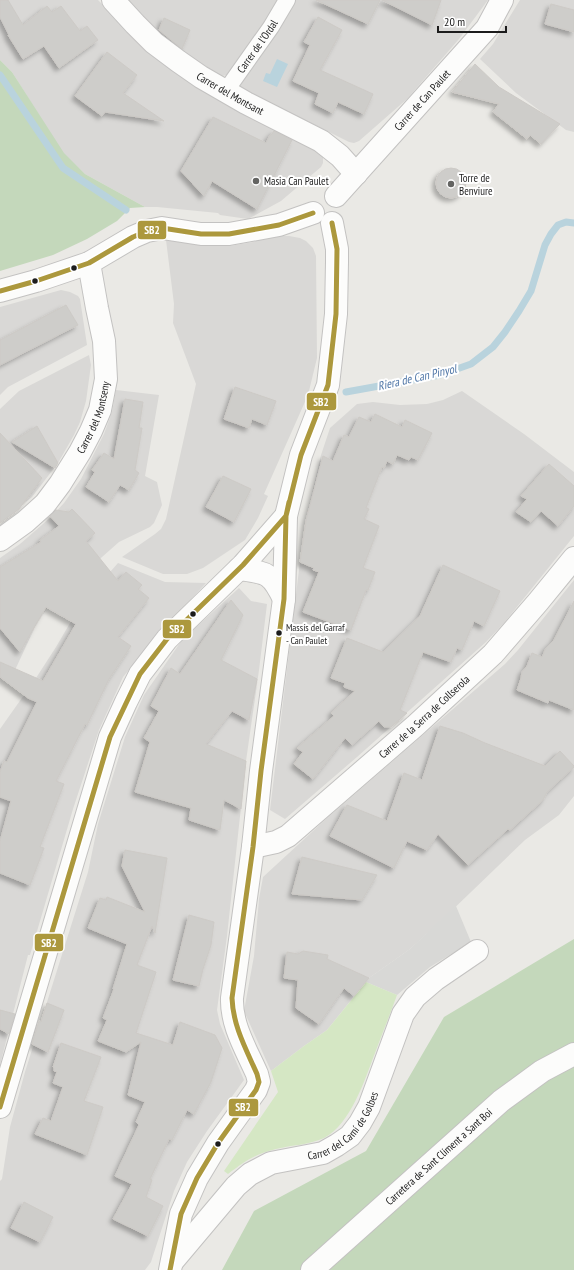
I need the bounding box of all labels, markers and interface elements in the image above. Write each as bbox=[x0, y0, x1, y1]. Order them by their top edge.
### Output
scale bar bbox=[438, 8, 506, 34]
text: 20 m bbox=[444, 14, 465, 29]
street label: Carrer de l'Ordal bbox=[234, 17, 281, 76]
street label: Carrer de Can Paulet bbox=[391, 67, 453, 134]
street label: Carrer del Montsant bbox=[194, 69, 266, 118]
place label: Torre de Benviure bbox=[459, 171, 493, 198]
place label: Masia Can Paulet bbox=[264, 174, 329, 188]
marker: Masia Can Paulet bbox=[251, 176, 261, 186]
marker: Torre de Benviure bbox=[446, 179, 456, 189]
line badge: SB2 bbox=[137, 220, 167, 240]
text: SB2 bbox=[144, 223, 160, 237]
unlabelled marker bbox=[69, 263, 79, 273]
unlabelled marker bbox=[30, 276, 40, 286]
water label: Riera de Can Pinyol bbox=[376, 360, 459, 393]
street label: Carrer del Montseny bbox=[74, 379, 113, 456]
line badge: SB2 bbox=[306, 392, 337, 411]
text: SB2 bbox=[313, 395, 329, 409]
unlabelled marker bbox=[188, 609, 198, 619]
line badge: SB2 bbox=[162, 619, 192, 639]
place label: Massís del Garraf - Can Paulet bbox=[286, 621, 345, 647]
text: SB2 bbox=[169, 622, 185, 636]
marker: Massís del Garraf - Can Paulet bbox=[274, 628, 284, 638]
street label: Carrer de la Serra de Collserola bbox=[376, 672, 473, 761]
line badge: SB2 bbox=[34, 933, 64, 952]
text: SB2 bbox=[41, 936, 57, 950]
street label: Carrer del Camí de Golbes bbox=[306, 1089, 381, 1163]
line badge: SB2 bbox=[228, 1098, 259, 1117]
text: SB2 bbox=[235, 1100, 251, 1114]
street label: Carretera de Sant Climent a Sant Boi bbox=[382, 1105, 495, 1208]
unlabelled marker bbox=[213, 1139, 223, 1149]

